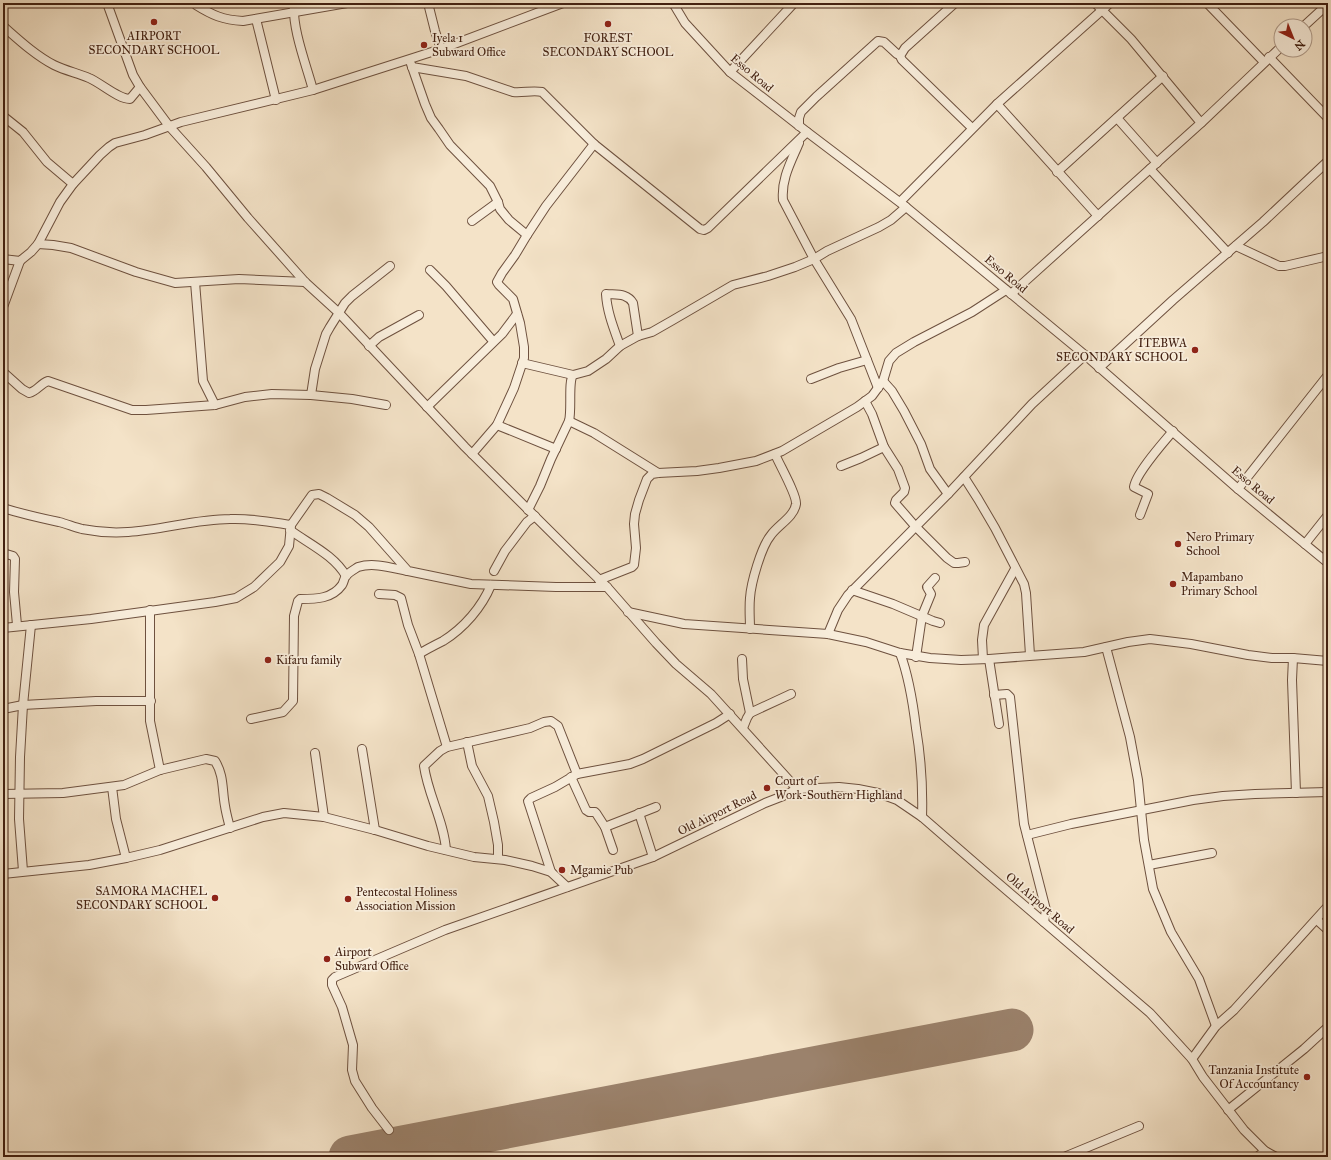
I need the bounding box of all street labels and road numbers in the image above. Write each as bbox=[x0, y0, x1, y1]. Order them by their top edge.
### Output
street label: Esso Road bbox=[728, 51, 776, 95]
street label: Esso Road bbox=[982, 252, 1030, 296]
street label: Esso Road bbox=[1229, 463, 1277, 507]
street label: Old Airport Road bbox=[675, 788, 759, 838]
street label: Old Airport Road bbox=[1003, 870, 1077, 936]

